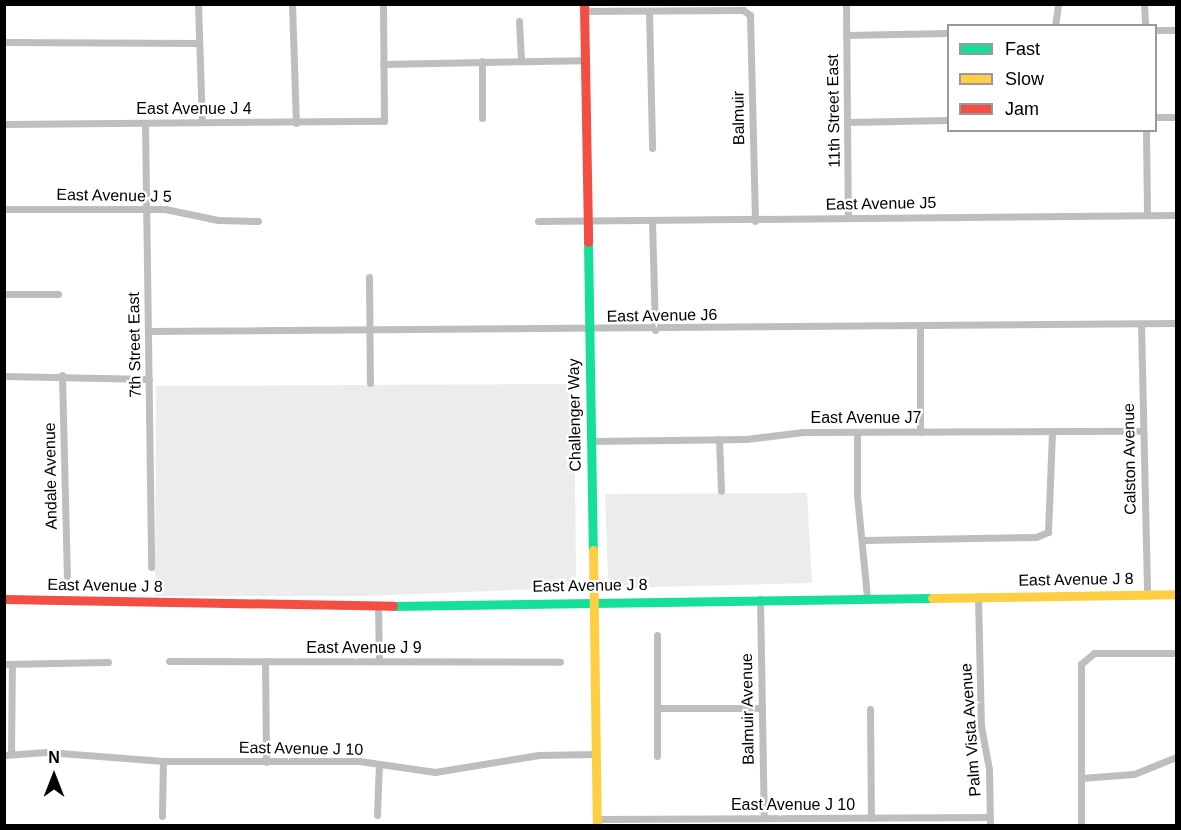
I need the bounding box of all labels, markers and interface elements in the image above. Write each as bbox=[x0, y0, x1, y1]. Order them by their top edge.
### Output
legend bbox=[947, 24, 1157, 132]
text: Fast bbox=[1005, 39, 1040, 59]
street label: 11th Street East bbox=[823, 54, 845, 168]
text: Slow bbox=[1005, 69, 1044, 89]
street label: Balmuir bbox=[729, 91, 749, 145]
street label: East Avenue J 4 bbox=[136, 99, 252, 119]
text: Jam bbox=[1005, 99, 1039, 119]
street label: East Avenue J 5 bbox=[56, 185, 172, 207]
street label: East Avenue J5 bbox=[825, 193, 937, 215]
street label: 7th Street East bbox=[124, 292, 146, 398]
street label: East Avenue J6 bbox=[606, 305, 718, 327]
street label: Challenger Way bbox=[564, 358, 586, 472]
street label: Calston Avenue bbox=[1119, 403, 1141, 515]
street label: East Avenue J7 bbox=[810, 408, 922, 428]
street label: Andale Avenue bbox=[40, 422, 62, 530]
street label: East Avenue J 8 bbox=[1018, 569, 1134, 591]
street label: East Avenue J 8 bbox=[47, 575, 163, 597]
street label: East Avenue J 8 bbox=[532, 575, 648, 597]
street label: East Avenue J 9 bbox=[306, 638, 422, 658]
street label: Balmuir Avenue bbox=[737, 653, 759, 765]
street label: Palm Vista Avenue bbox=[957, 662, 985, 798]
street label: East Avenue J 10 bbox=[238, 738, 364, 760]
north arrow bbox=[24, 746, 84, 806]
text: N bbox=[48, 749, 60, 766]
street label: East Avenue J 10 bbox=[730, 795, 856, 815]

